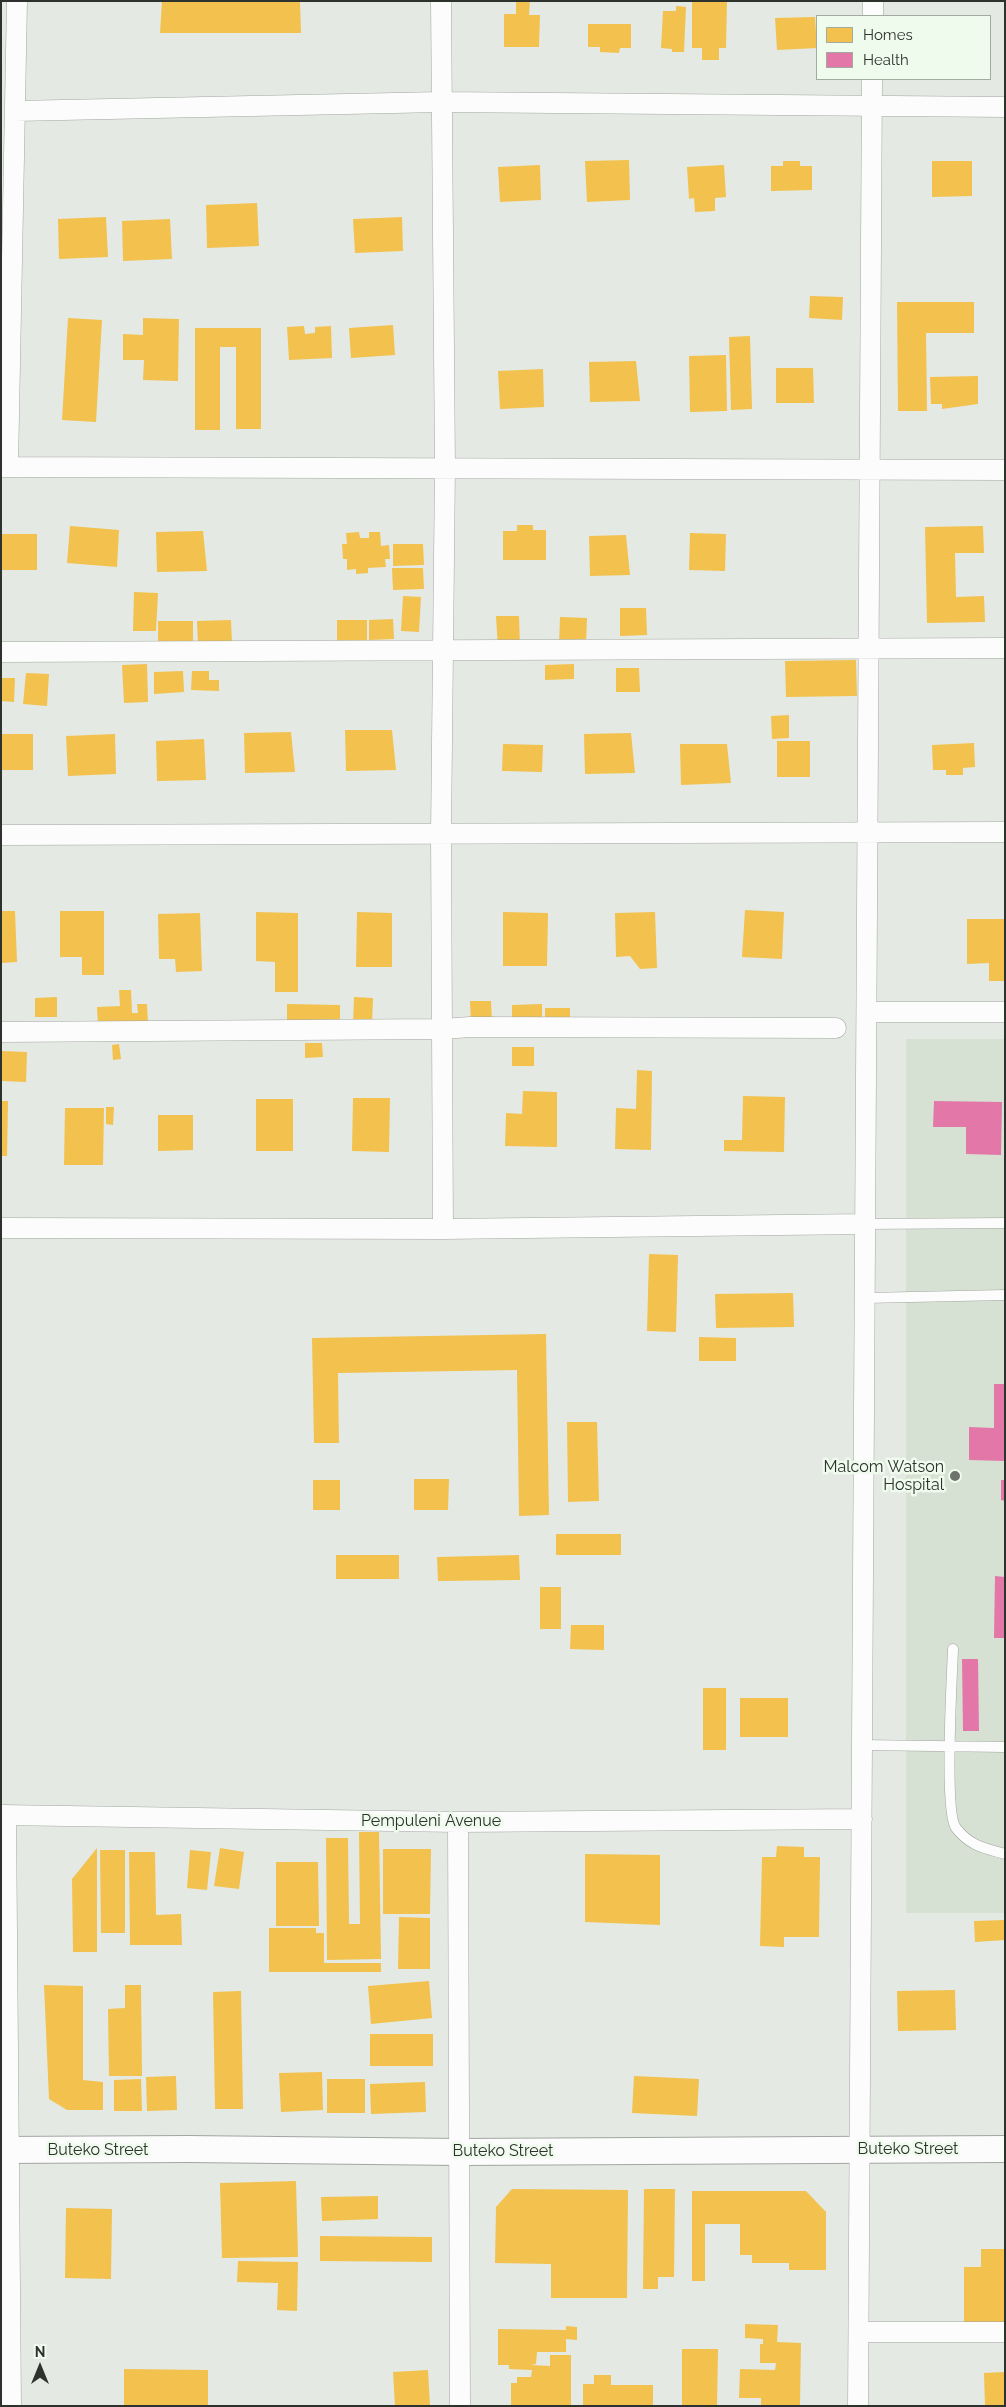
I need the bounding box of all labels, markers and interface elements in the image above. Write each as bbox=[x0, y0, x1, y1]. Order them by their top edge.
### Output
legend bbox=[816, 15, 991, 80]
text: Homes bbox=[863, 26, 913, 44]
text: Health bbox=[863, 51, 909, 69]
place label: Malcom Watson Hospital bbox=[823, 1457, 944, 1495]
marker: Malcom Watson Hospital bbox=[948, 1469, 962, 1483]
street label: Pempuleni Avenue bbox=[361, 1811, 501, 1831]
street label: Buteko Street bbox=[858, 2139, 958, 2159]
street label: Buteko Street bbox=[48, 2140, 148, 2160]
street label: Buteko Street bbox=[453, 2141, 553, 2161]
north arrow bbox=[15, 2342, 65, 2392]
text: N bbox=[35, 2344, 45, 2360]

